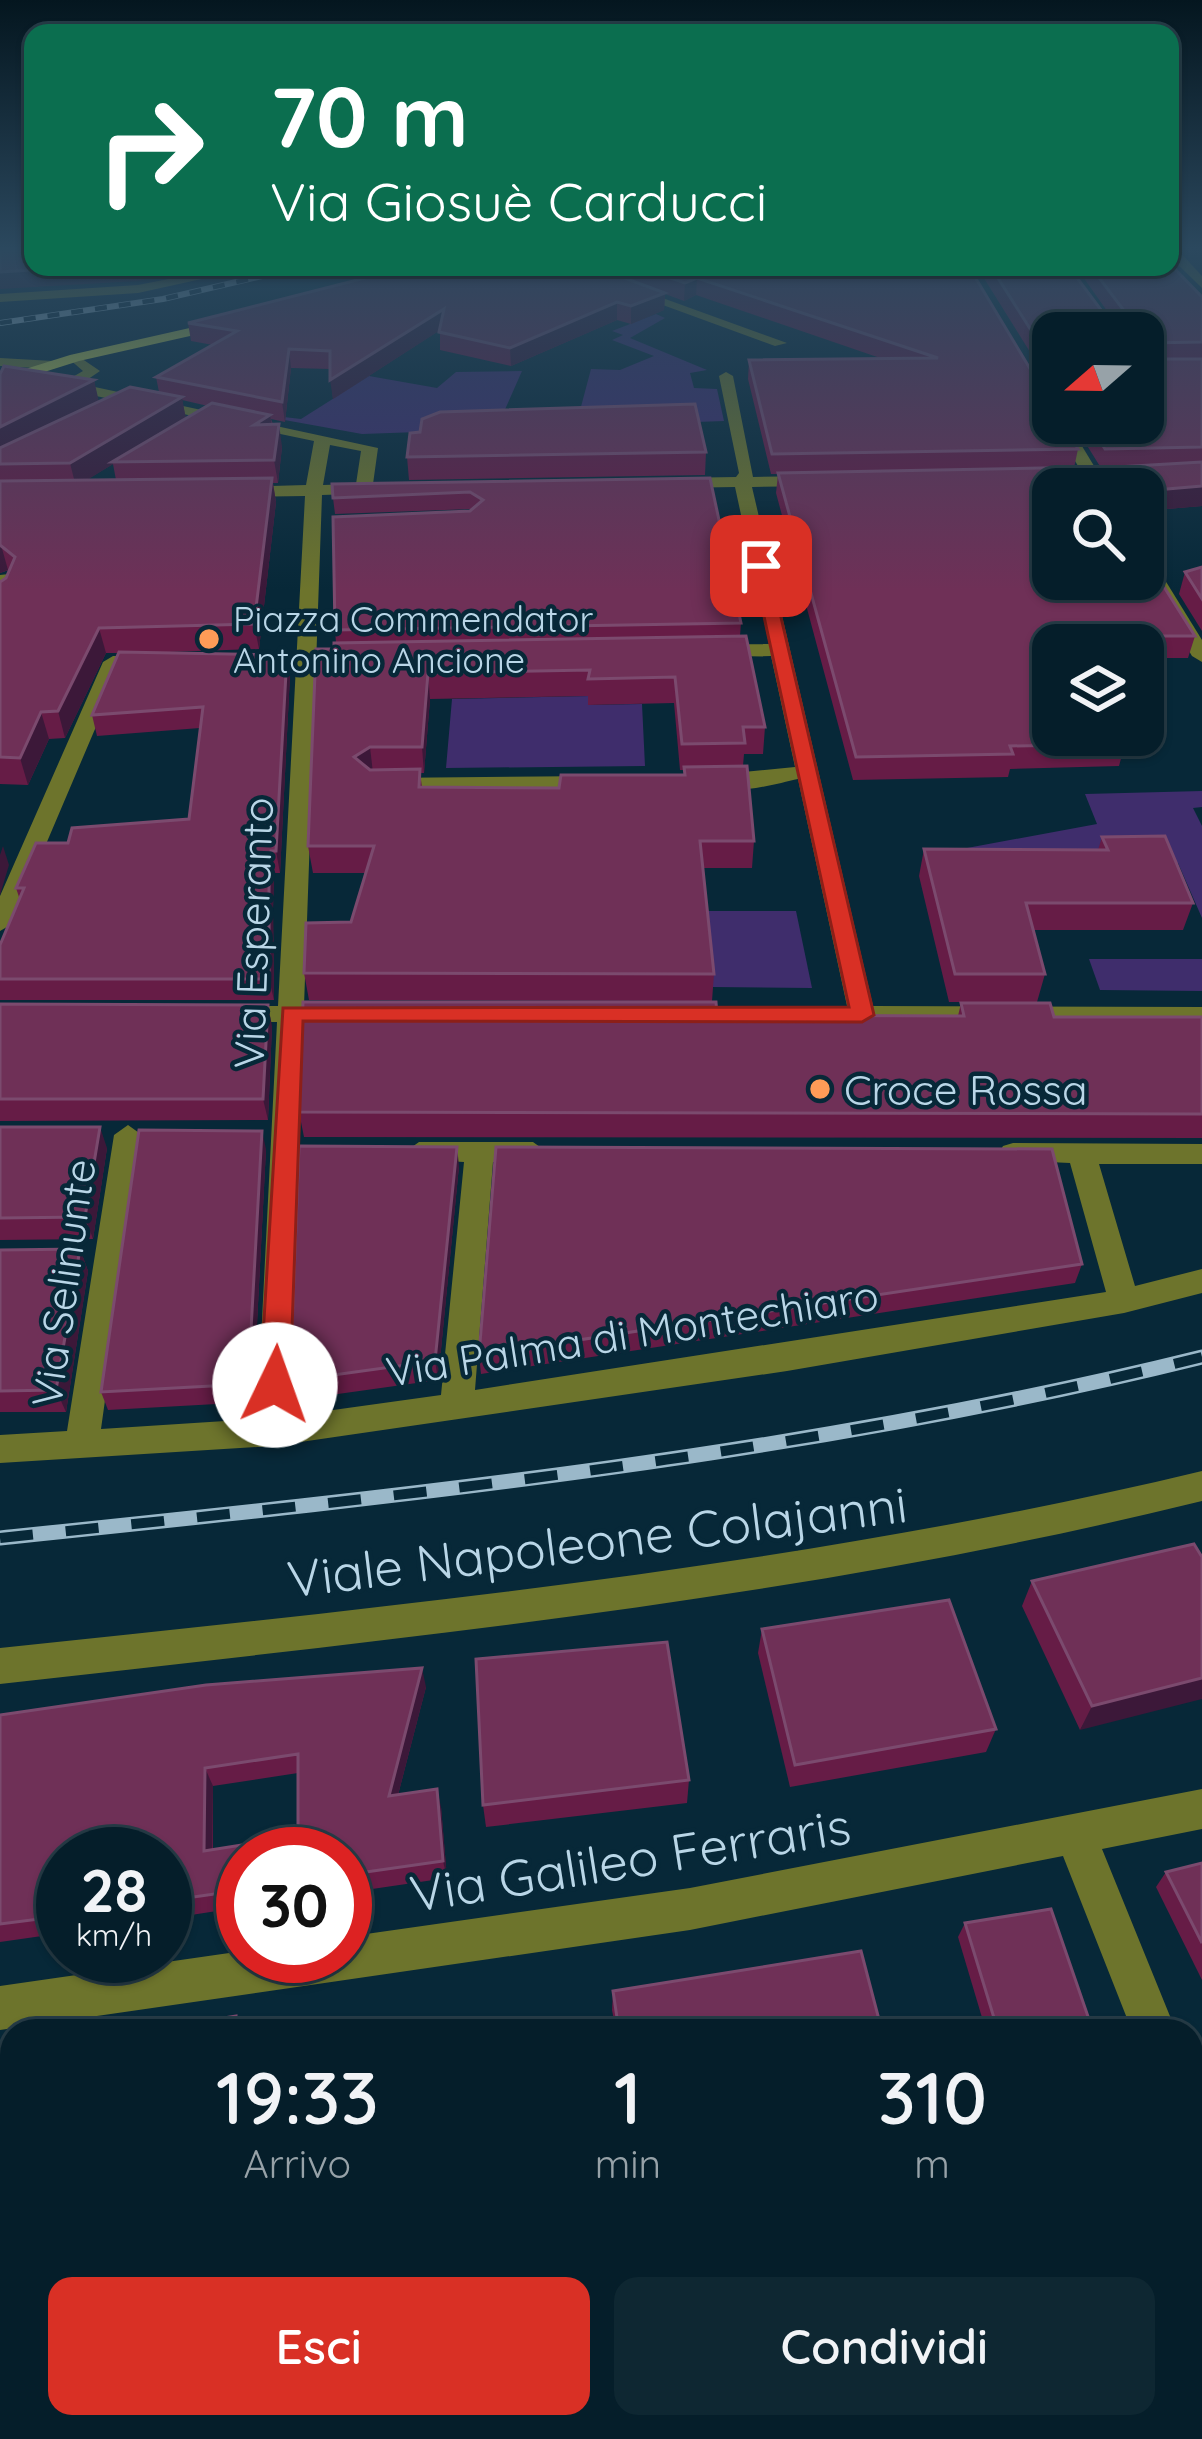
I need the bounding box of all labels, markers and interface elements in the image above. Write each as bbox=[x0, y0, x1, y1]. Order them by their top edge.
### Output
text: 70 m bbox=[270, 63, 469, 168]
icon: right bbox=[72, 72, 228, 228]
text: Via Giosuè Carducci bbox=[270, 167, 767, 235]
north arrow bbox=[1032, 312, 1164, 444]
map controls bbox=[1032, 312, 1164, 756]
button: search bbox=[1032, 468, 1164, 600]
pin bbox=[710, 515, 812, 617]
icon: arrive bbox=[728, 533, 794, 599]
place label: Piazza Commendator Antonino Ancione bbox=[233, 596, 594, 682]
button: layers bbox=[1032, 624, 1164, 756]
marker: Piazza Commendator Antonino Ancione bbox=[196, 626, 222, 652]
street label: Via Esperanto bbox=[222, 796, 284, 1070]
place label: Croce Rossa bbox=[844, 1063, 1087, 1116]
marker: Croce Rossa bbox=[807, 1076, 833, 1102]
street label: Via Selinunte bbox=[19, 1156, 107, 1410]
street label: Via Palma di Montechiaro bbox=[382, 1268, 882, 1398]
position arrow bbox=[212, 1322, 338, 1448]
street label: Viale Napoleone Colajanni bbox=[284, 1471, 910, 1611]
street label: Via Galileo Ferraris bbox=[405, 1793, 855, 1925]
speed limit sign: 30 bbox=[216, 1827, 372, 1983]
text: 28 bbox=[80, 1852, 148, 1927]
text: km/h bbox=[76, 1916, 152, 1954]
text: 19:33 bbox=[216, 2052, 379, 2142]
text: 1 bbox=[614, 2052, 642, 2142]
text: 310 bbox=[877, 2052, 987, 2142]
text: Arrivo bbox=[244, 2139, 351, 2188]
text: min bbox=[595, 2139, 661, 2188]
text: m bbox=[914, 2139, 950, 2188]
button: Esci bbox=[48, 2277, 590, 2415]
button: Condividi bbox=[614, 2277, 1155, 2415]

